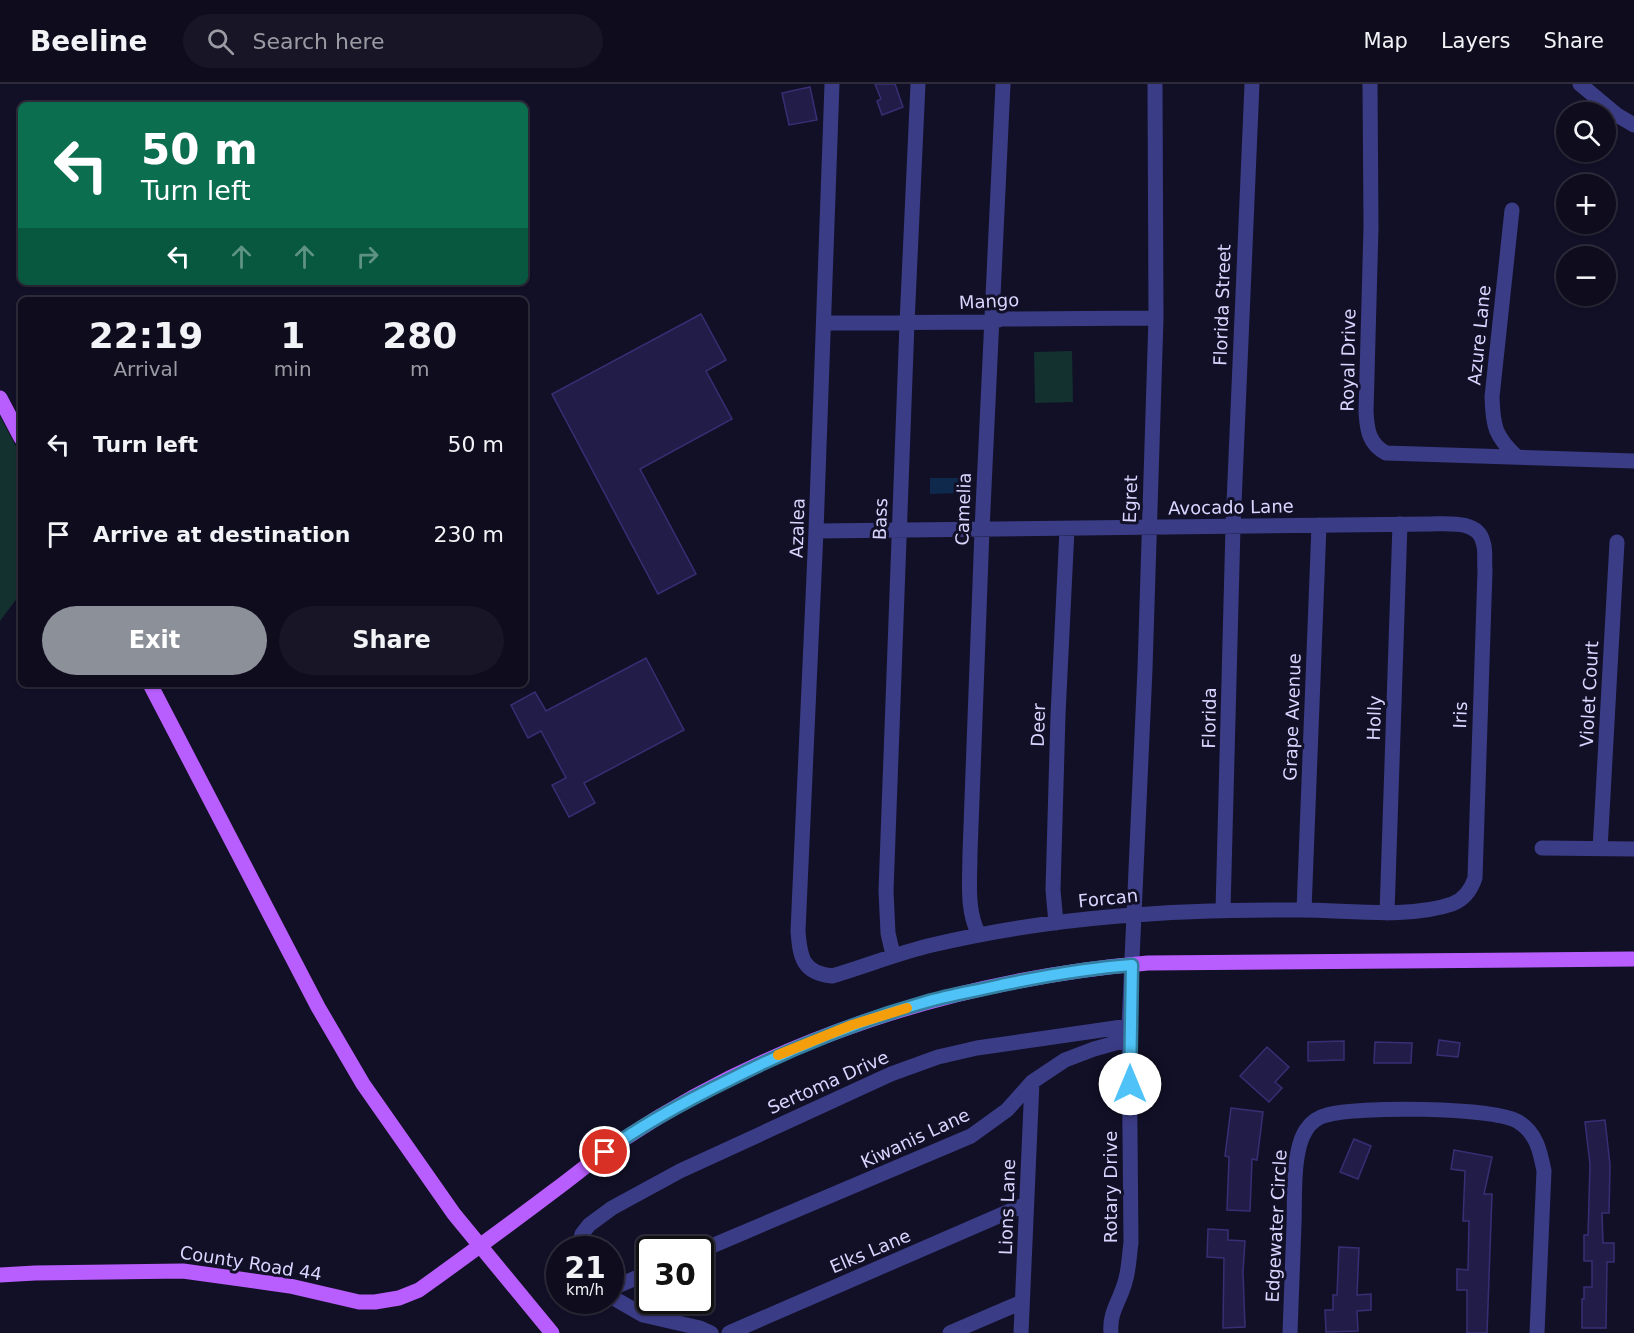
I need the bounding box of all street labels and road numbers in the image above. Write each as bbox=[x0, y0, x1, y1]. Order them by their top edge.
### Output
street label: Florida Street bbox=[1209, 244, 1235, 366]
street label: Azure Lane bbox=[1463, 284, 1495, 386]
street label: Mango bbox=[958, 289, 1020, 313]
street label: Royal Drive bbox=[1337, 308, 1359, 412]
street label: Camelia bbox=[951, 472, 975, 546]
street label: Egret bbox=[1119, 475, 1141, 523]
street label: Avocado Lane bbox=[1168, 495, 1294, 519]
street label: Azalea bbox=[785, 498, 809, 558]
street label: Bass bbox=[869, 498, 891, 540]
street label: Violet Court bbox=[1576, 640, 1602, 748]
street label: Grape Avenue bbox=[1279, 653, 1305, 781]
street label: Florida bbox=[1198, 687, 1220, 749]
street label: Holly bbox=[1363, 695, 1385, 741]
street label: Iris bbox=[1449, 701, 1471, 729]
street label: Deer bbox=[1027, 702, 1049, 747]
street label: Forcan bbox=[1077, 884, 1139, 912]
street label: Sertoma Drive bbox=[764, 1046, 892, 1118]
street label: Kiwanis Lane bbox=[857, 1104, 973, 1172]
street label: Rotary Drive bbox=[1100, 1131, 1121, 1243]
street label: Edgewater Circle bbox=[1262, 1149, 1290, 1303]
street label: Lions Lane bbox=[995, 1159, 1019, 1255]
street label: Elks Lane bbox=[827, 1225, 913, 1277]
street label: County Road 44 bbox=[178, 1241, 324, 1285]

